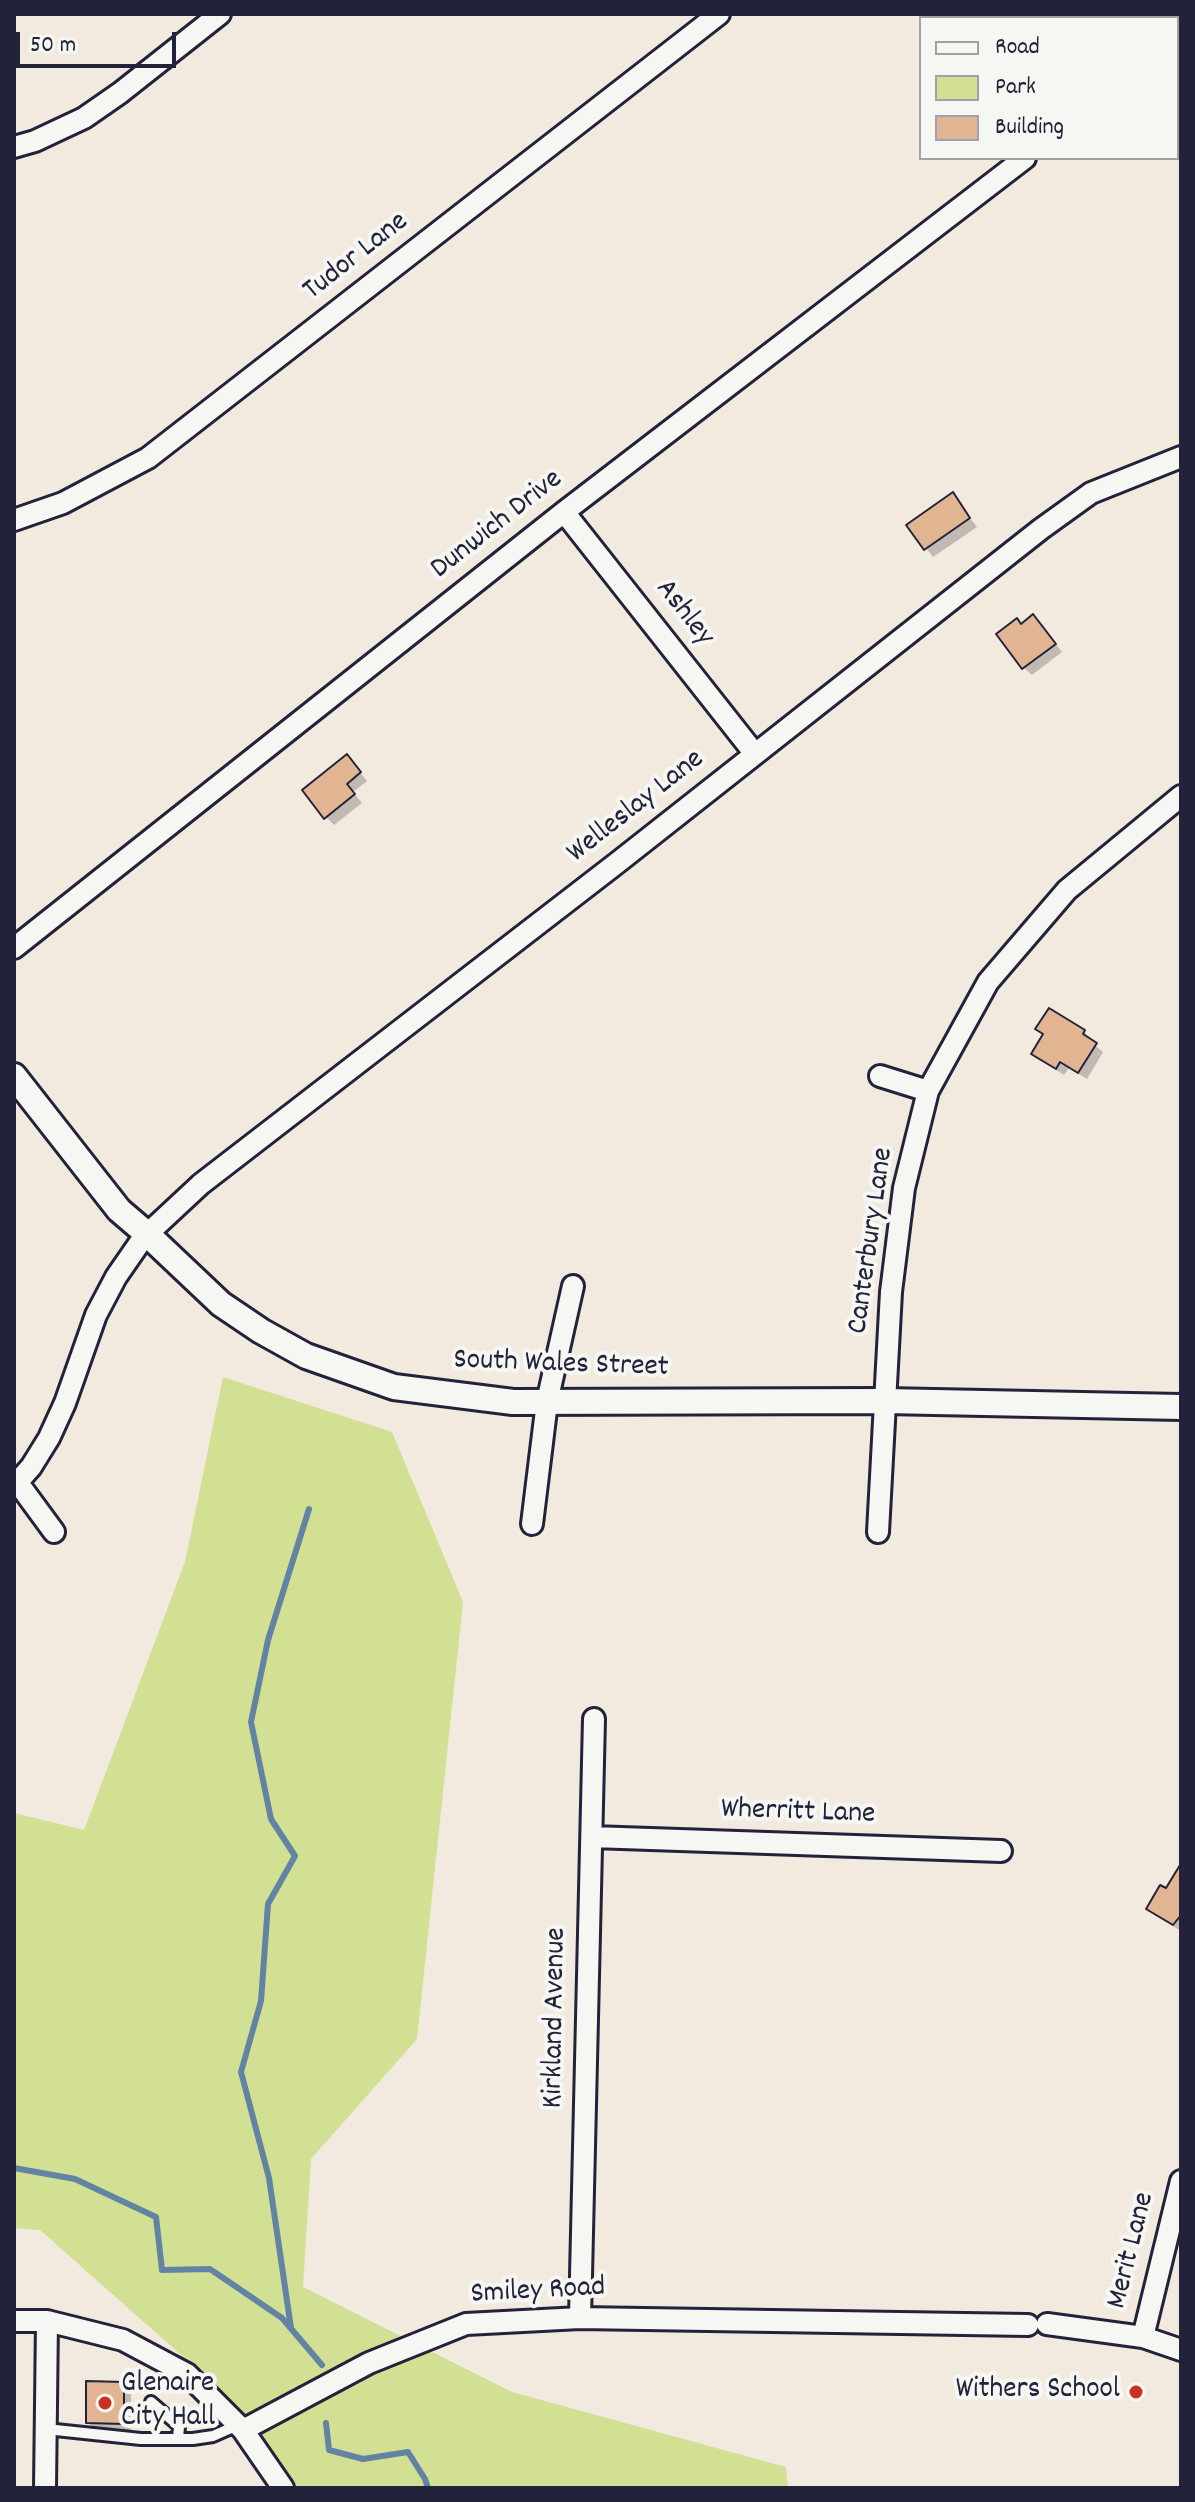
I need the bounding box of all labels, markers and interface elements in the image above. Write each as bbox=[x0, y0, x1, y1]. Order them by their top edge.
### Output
scale bar bbox=[20, 16, 180, 66]
legend bbox=[919, 16, 1179, 160]
text: 50 m bbox=[30, 29, 76, 63]
text: Road bbox=[995, 31, 1040, 65]
text: Park bbox=[995, 71, 1036, 105]
text: Building bbox=[995, 111, 1064, 145]
street label: Tudor Lane bbox=[297, 206, 417, 310]
street label: Dunwich Drive bbox=[425, 463, 571, 589]
street label: Ashley bbox=[646, 573, 720, 655]
street label: Welleslay Lane bbox=[561, 743, 713, 873]
street label: Canterbury Lane bbox=[842, 1146, 904, 1336]
street label: South Wales Street bbox=[453, 1344, 669, 1388]
street label: Wherritt Lane bbox=[720, 1793, 876, 1835]
street label: Kirkland Avenue bbox=[537, 1927, 577, 2109]
street label: Merit Lane bbox=[1101, 2189, 1165, 2313]
street label: Smiley Road bbox=[470, 2271, 606, 2315]
place label: Glenaire City Hall bbox=[121, 2368, 215, 2438]
place label: Withers School bbox=[956, 2374, 1120, 2410]
marker: Withers School bbox=[1127, 2383, 1145, 2401]
marker: Glenaire City Hall bbox=[96, 2394, 114, 2412]

